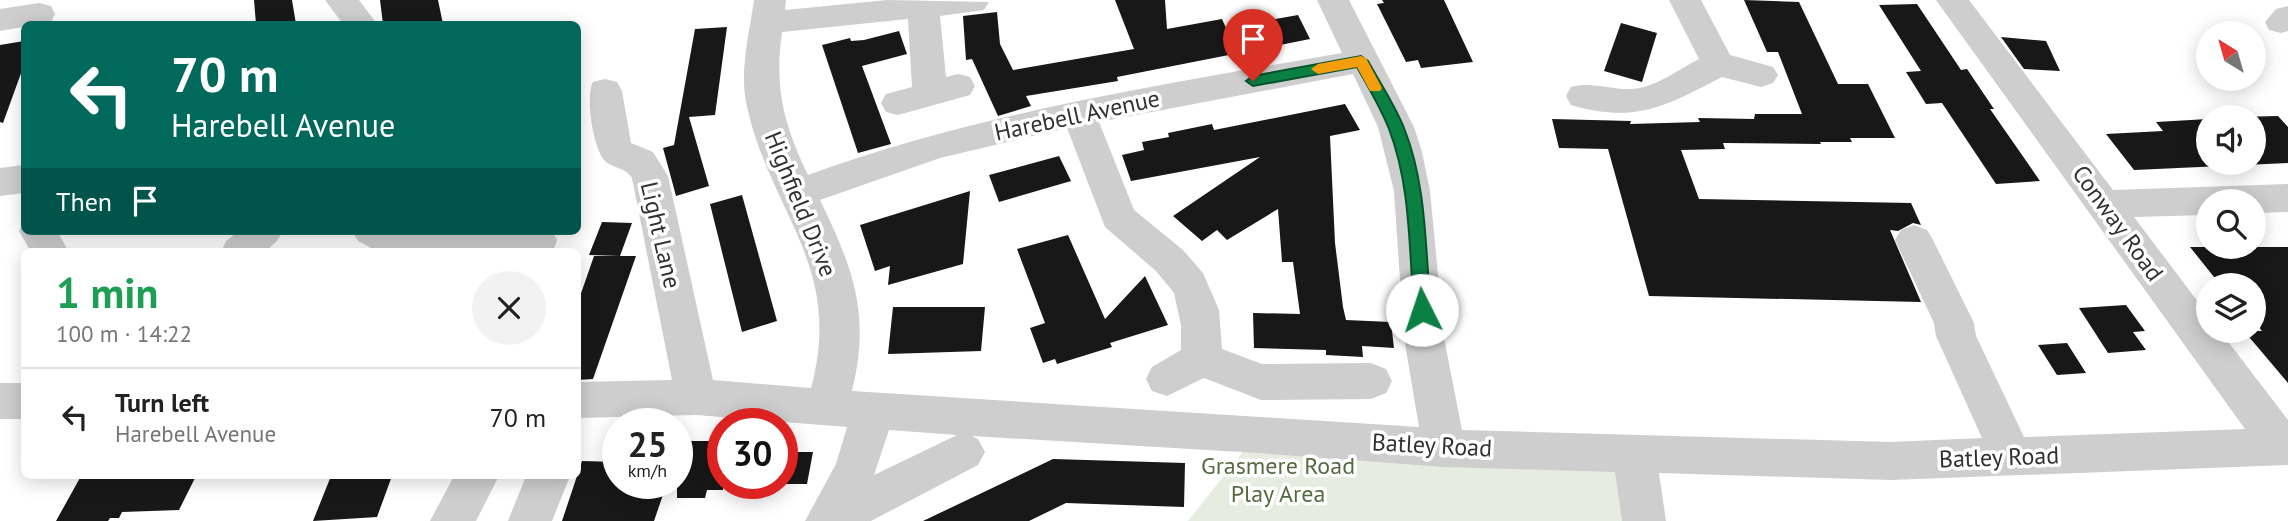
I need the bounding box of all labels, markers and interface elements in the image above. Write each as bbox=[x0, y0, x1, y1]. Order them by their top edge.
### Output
pin bbox=[1223, 9, 1283, 81]
icon: arrive bbox=[1234, 20, 1272, 58]
north arrow bbox=[2196, 21, 2266, 91]
map controls bbox=[2196, 21, 2266, 343]
text: 70 m bbox=[171, 42, 278, 106]
icon: left bbox=[56, 49, 147, 140]
street label: Harebell Avenue bbox=[992, 82, 1162, 148]
text: Harebell Avenue bbox=[171, 104, 395, 146]
button: sound bbox=[2196, 105, 2266, 175]
street label: Highfield Drive bbox=[758, 127, 844, 281]
street label: Conway Road bbox=[2066, 159, 2170, 287]
street label: Light Lane bbox=[634, 179, 688, 291]
icon: arrive bbox=[126, 182, 164, 220]
text: Then bbox=[56, 185, 112, 218]
button: search bbox=[2196, 189, 2266, 259]
text: 1 min bbox=[56, 265, 158, 320]
button: close bbox=[472, 271, 546, 345]
position arrow bbox=[1385, 273, 1459, 347]
button: layers bbox=[2196, 273, 2266, 343]
text: 100 m · 14:22 bbox=[56, 319, 192, 348]
text: Turn left bbox=[115, 386, 209, 419]
icon: left bbox=[56, 398, 94, 436]
text: 70 m bbox=[490, 401, 546, 434]
speed limit sign: 30 bbox=[707, 408, 798, 499]
text: Harebell Avenue bbox=[115, 419, 276, 448]
text: 25 bbox=[628, 421, 667, 467]
street label: Batley Road bbox=[1371, 426, 1493, 464]
street label: Batley Road bbox=[1938, 439, 2060, 475]
park label: Grasmere Road Play Area bbox=[1201, 450, 1355, 509]
text: km/h bbox=[628, 459, 667, 482]

